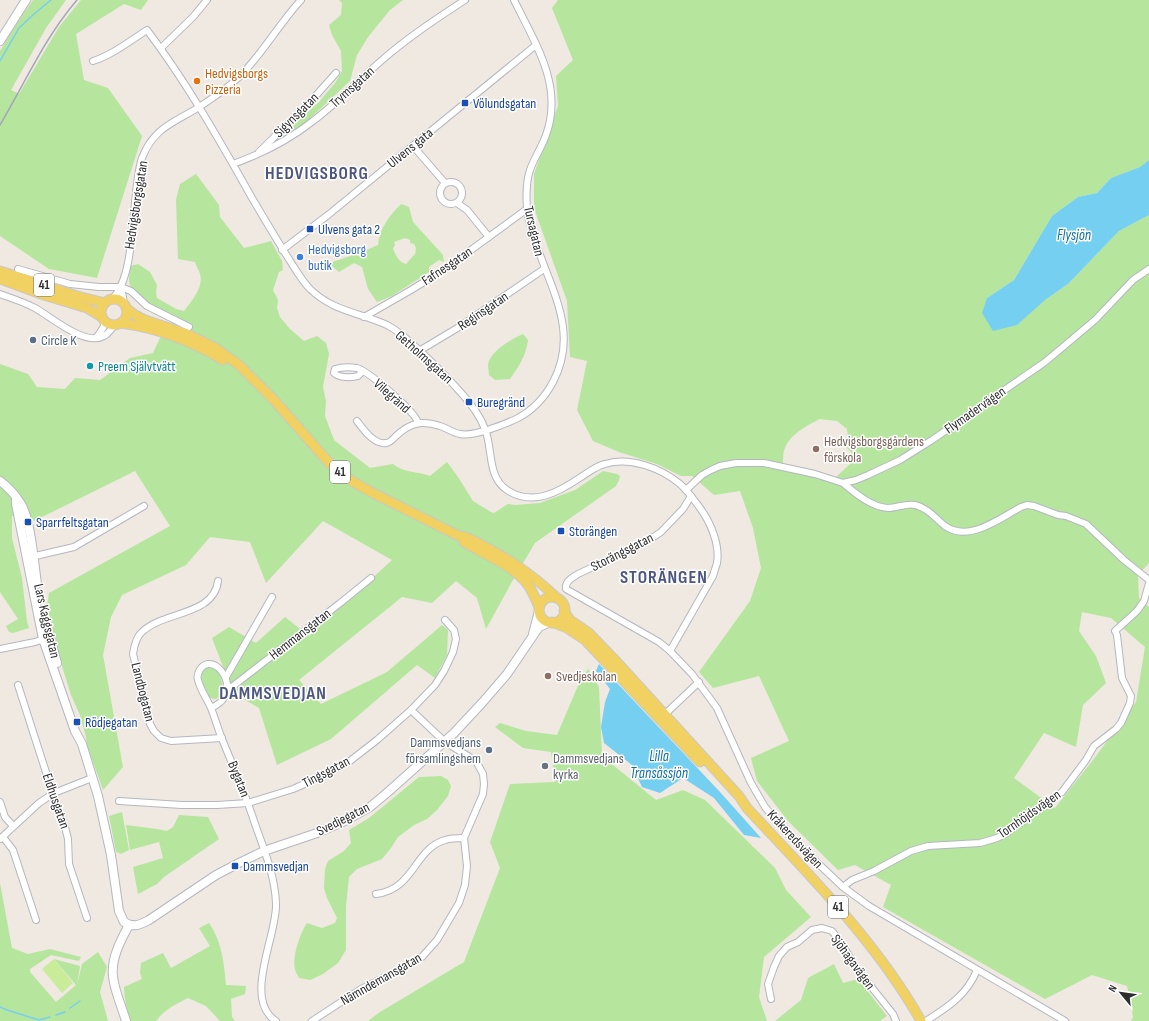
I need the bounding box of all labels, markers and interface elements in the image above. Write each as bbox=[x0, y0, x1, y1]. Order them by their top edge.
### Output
street label: Trymsgatan bbox=[326, 62, 378, 112]
place label: Hedvigsborgs Pizzeria bbox=[205, 65, 268, 98]
marker: Hedvigsborgs Pizzeria bbox=[192, 76, 202, 86]
street label: Sigynsgatan bbox=[270, 89, 322, 141]
place label: Völundsgatan bbox=[473, 95, 536, 112]
marker: Völundsgatan bbox=[460, 98, 470, 108]
street label: Ulvens gata bbox=[384, 124, 436, 172]
street label: Hedvigsborgsgatan bbox=[121, 160, 151, 250]
district label: HEDVIGSBORG bbox=[265, 163, 369, 184]
street label: Tursagatan bbox=[520, 204, 548, 258]
place label: Ulvens gata 2 bbox=[318, 221, 380, 238]
marker: Ulvens gata 2 bbox=[305, 224, 315, 234]
water label: Flysjön bbox=[1057, 226, 1091, 245]
place label: Hedvigsborg butik bbox=[308, 241, 366, 274]
street label: Fafnesgatan bbox=[418, 243, 476, 289]
marker: Hedvigsborg butik bbox=[295, 252, 305, 262]
road number: 41 bbox=[34, 274, 54, 296]
street label: Reginsgatan bbox=[454, 288, 512, 334]
street label: Getholmsgatan bbox=[392, 327, 456, 387]
place label: Circle K bbox=[41, 332, 77, 349]
marker: Circle K bbox=[28, 335, 38, 345]
place label: Preem Självtvätt bbox=[98, 358, 176, 375]
marker: Preem Självtvätt bbox=[85, 361, 95, 371]
street label: Vilegränd bbox=[370, 375, 414, 417]
street label: Flymadervägen bbox=[941, 383, 1009, 437]
place label: Buregränd bbox=[477, 394, 525, 411]
marker: Buregränd bbox=[464, 397, 474, 407]
place label: Hedvigsborgsgårdens förskola bbox=[824, 433, 924, 466]
marker: Hedvigsborgsgårdens förskola bbox=[811, 444, 821, 454]
road number: 41 bbox=[330, 461, 350, 483]
place label: Sparrfeltsgatan bbox=[36, 514, 109, 531]
marker: Sparrfeltsgatan bbox=[23, 517, 33, 527]
place label: Storängen bbox=[569, 523, 617, 540]
marker: Storängen bbox=[556, 526, 566, 536]
street label: Storängsgatan bbox=[588, 529, 656, 575]
district label: STORÄNGEN bbox=[620, 567, 708, 588]
street label: Lars Kaggsgatan bbox=[30, 582, 64, 660]
street label: Hemmansgatan bbox=[266, 605, 334, 663]
street label: Landbogatan bbox=[127, 661, 159, 723]
place label: Svedjeskolan bbox=[556, 668, 617, 685]
marker: Svedjeskolan bbox=[543, 671, 553, 681]
district label: DAMMSVEDJAN bbox=[219, 683, 327, 704]
place label: Rödjegatan bbox=[85, 714, 137, 731]
marker: Rödjegatan bbox=[72, 717, 82, 727]
place label: Dammsvedjans församlingshem bbox=[406, 734, 481, 767]
marker: Dammsvedjans församlingshem bbox=[484, 745, 494, 755]
water label: Lilla Transåssjön bbox=[630, 747, 688, 783]
place label: Dammsvedjans kyrka bbox=[553, 750, 624, 783]
street label: Tingsgatan bbox=[299, 752, 353, 792]
street label: Bygatan bbox=[224, 758, 254, 800]
marker: Dammsvedjans kyrka bbox=[540, 761, 550, 771]
street label: Eldhusgatan bbox=[39, 771, 73, 831]
street label: Tornhöjdsvägen bbox=[994, 786, 1064, 842]
street label: Svedjegatan bbox=[314, 798, 372, 840]
street label: Kråkeredsvägen bbox=[763, 806, 827, 872]
place label: Dammsvedjan bbox=[243, 858, 309, 875]
marker: Dammsvedjan bbox=[230, 861, 240, 871]
road number: 41 bbox=[828, 896, 848, 918]
street label: Sjöhagavägen bbox=[827, 931, 879, 993]
street label: Nämndemansgatan bbox=[337, 949, 425, 1009]
north arrow bbox=[1101, 973, 1141, 1013]
text: N bbox=[1106, 983, 1120, 994]

